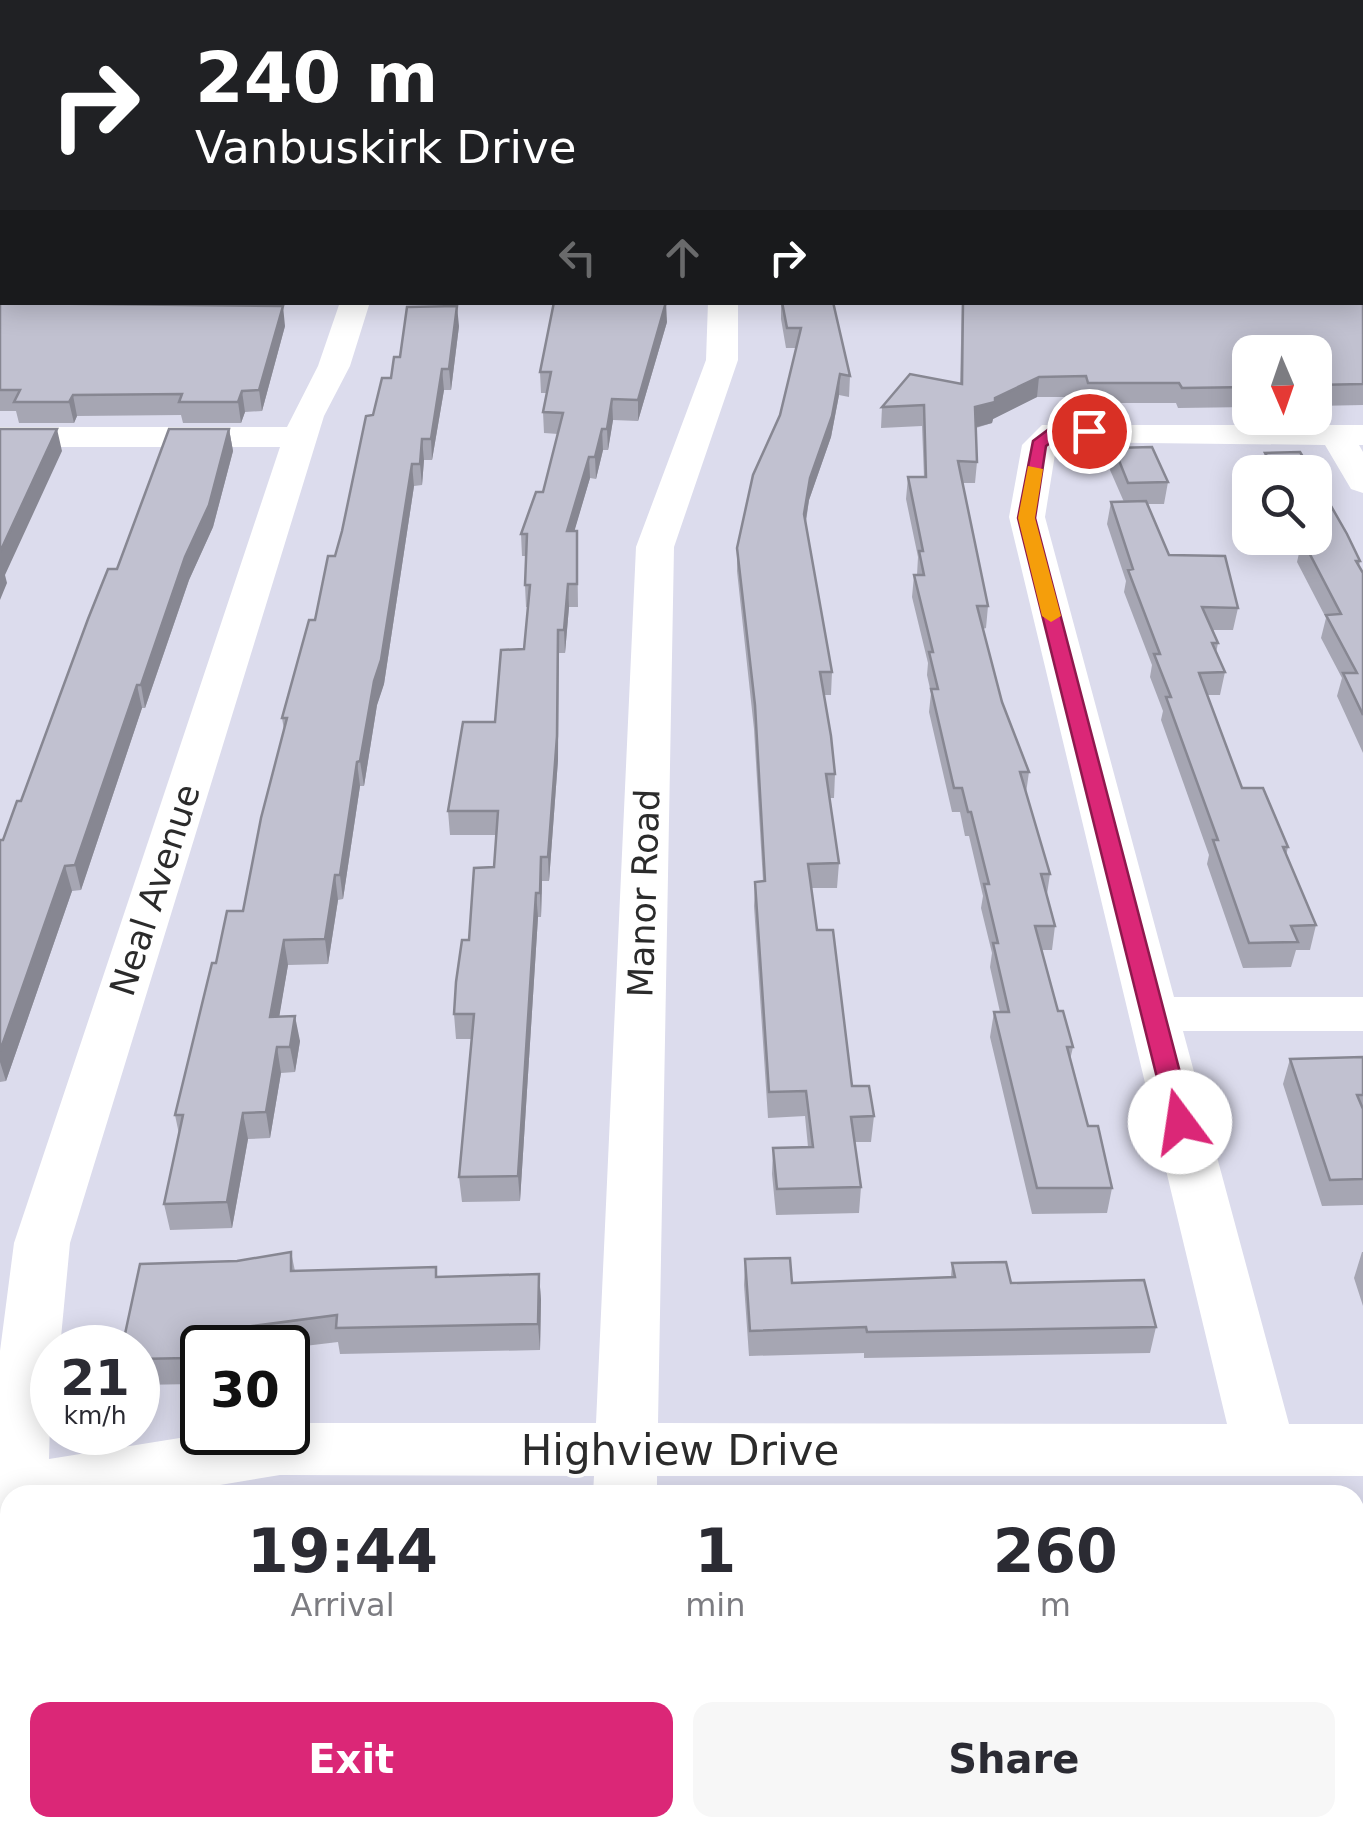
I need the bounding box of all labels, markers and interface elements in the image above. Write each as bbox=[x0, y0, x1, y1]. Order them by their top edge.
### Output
text: 240 m bbox=[195, 37, 438, 119]
icon: right bbox=[30, 40, 160, 170]
text: Vanbuskirk Drive bbox=[195, 121, 576, 174]
icon: left bbox=[550, 230, 605, 285]
icon: ahead bbox=[655, 230, 710, 285]
icon: right bbox=[760, 230, 815, 285]
north arrow bbox=[1232, 335, 1332, 435]
map controls bbox=[1232, 335, 1332, 555]
pin bbox=[1047, 389, 1132, 474]
icon: arrive bbox=[1062, 404, 1117, 459]
button: search bbox=[1232, 455, 1332, 555]
street label: Neal Avenue bbox=[102, 779, 208, 1001]
street label: Manor Road bbox=[620, 788, 668, 998]
position arrow bbox=[1128, 1070, 1232, 1174]
speed limit sign: 30 bbox=[180, 1325, 310, 1455]
text: 21 bbox=[60, 1349, 130, 1407]
text: km/h bbox=[63, 1401, 127, 1430]
street label: Highview Drive bbox=[521, 1426, 839, 1475]
text: 19:44 bbox=[247, 1516, 438, 1586]
text: 1 bbox=[694, 1516, 736, 1586]
text: 260 bbox=[993, 1516, 1118, 1586]
text: Arrival bbox=[291, 1586, 395, 1624]
text: min bbox=[685, 1586, 746, 1624]
text: m bbox=[1040, 1586, 1071, 1624]
button: Exit bbox=[30, 1702, 673, 1817]
button: Share bbox=[693, 1702, 1335, 1817]

